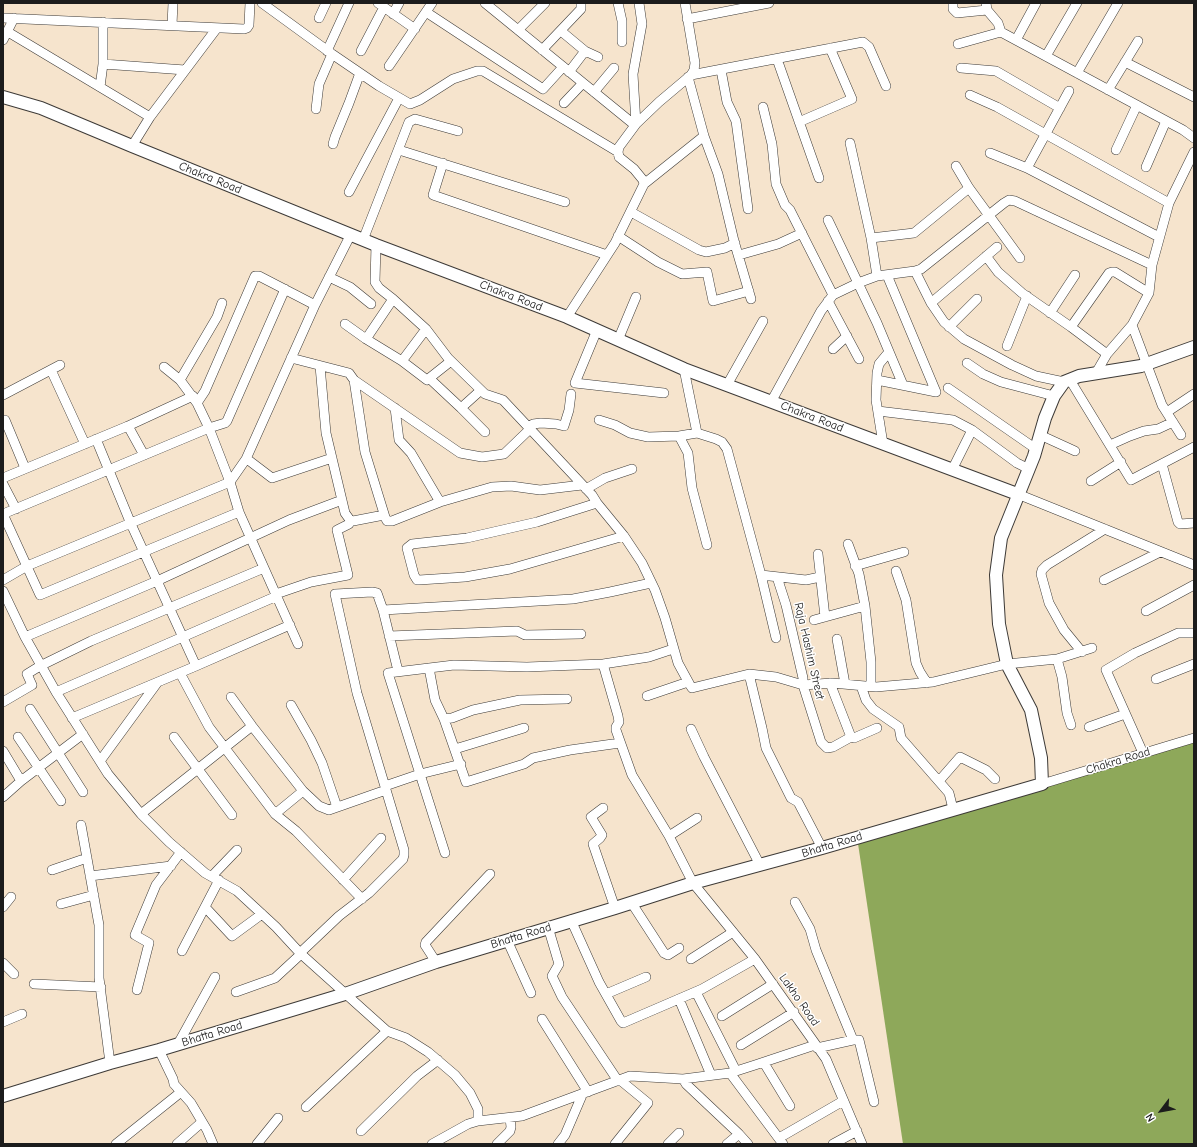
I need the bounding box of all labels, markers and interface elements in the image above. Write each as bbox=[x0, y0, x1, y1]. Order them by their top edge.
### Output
street label: Chakra Road bbox=[176, 159, 244, 197]
street label: Chakra Road bbox=[477, 277, 545, 315]
street label: Chakra Road bbox=[778, 398, 846, 436]
street label: Raja Hashim Street bbox=[791, 601, 827, 701]
street label: Chakra Road bbox=[1084, 744, 1152, 778]
street label: Bhatta Road bbox=[800, 829, 864, 861]
street label: Bhatta Road bbox=[489, 920, 553, 952]
street label: Lakho Road bbox=[776, 971, 822, 1029]
street label: Bhatta Road bbox=[180, 1018, 244, 1050]
north arrow bbox=[1141, 1091, 1181, 1131]
text: N bbox=[1143, 1111, 1158, 1124]

